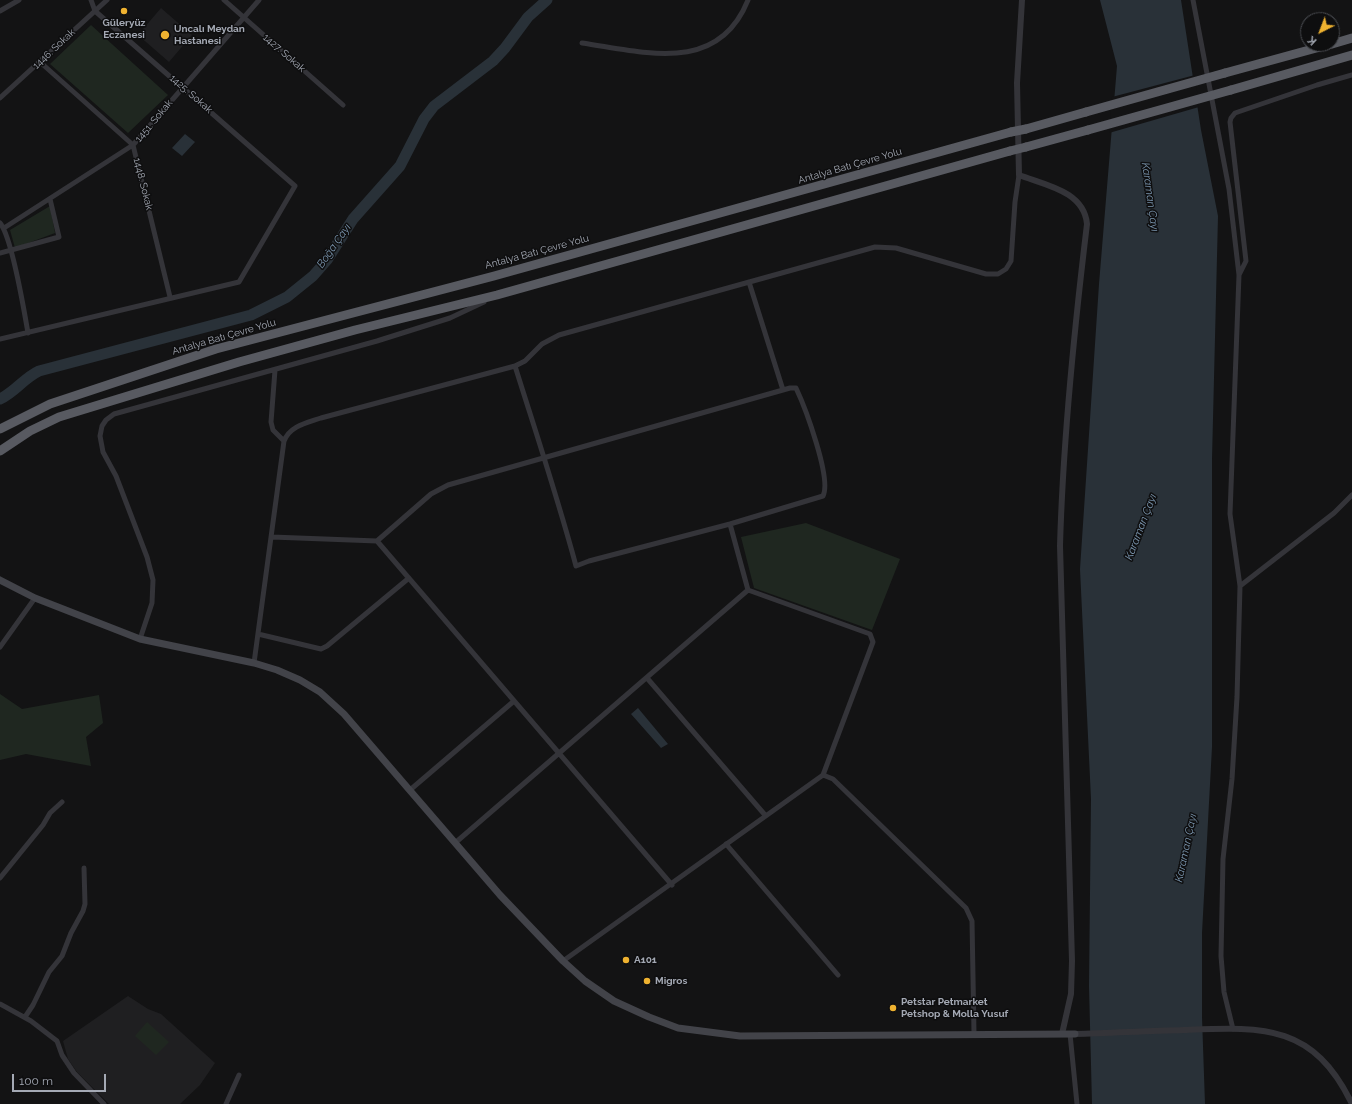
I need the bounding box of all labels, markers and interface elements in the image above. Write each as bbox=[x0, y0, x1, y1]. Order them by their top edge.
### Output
marker: Güleryüz Eczanesi bbox=[119, 6, 129, 16]
north arrow bbox=[1300, 12, 1340, 52]
place label: Güleryüz Eczanesi bbox=[102, 17, 146, 40]
place label: Uncalı Meydan Hastanesi bbox=[174, 23, 245, 46]
street label: 1446. Sokak bbox=[30, 26, 78, 72]
marker: Uncalı Meydan Hastanesi bbox=[159, 29, 171, 41]
street label: 1427. Sokak bbox=[260, 31, 308, 75]
text: K bbox=[1305, 33, 1319, 48]
street label: 1425. Sokak bbox=[167, 72, 215, 116]
street label: 1451. Sokak bbox=[133, 97, 175, 145]
street label: Antalya Batı Çevre Yolu bbox=[797, 145, 903, 187]
street label: 1448. Sokak bbox=[131, 157, 155, 211]
water label: Karaman Çayı bbox=[1139, 162, 1161, 232]
water label: Boğa Çayı bbox=[314, 221, 354, 271]
street label: Antalya Batı Çevre Yolu bbox=[484, 232, 590, 272]
street label: Antalya Batı Çevre Yolu bbox=[171, 316, 277, 358]
water label: Karaman Çayı bbox=[1122, 492, 1160, 562]
water label: Karaman Çayı bbox=[1172, 812, 1200, 884]
place label: A101 bbox=[634, 954, 657, 966]
marker: A101 bbox=[621, 955, 631, 965]
place label: Migros bbox=[655, 975, 687, 987]
marker: Migros bbox=[642, 976, 652, 986]
place label: Petstar Petmarket Petshop & Molla Yusuf bbox=[901, 996, 1008, 1020]
marker: Petstar Petmarket Petshop & Molla Yusuf bbox=[888, 1003, 898, 1013]
scale bar bbox=[14, 1066, 108, 1092]
text: 100 m bbox=[19, 1074, 53, 1088]

